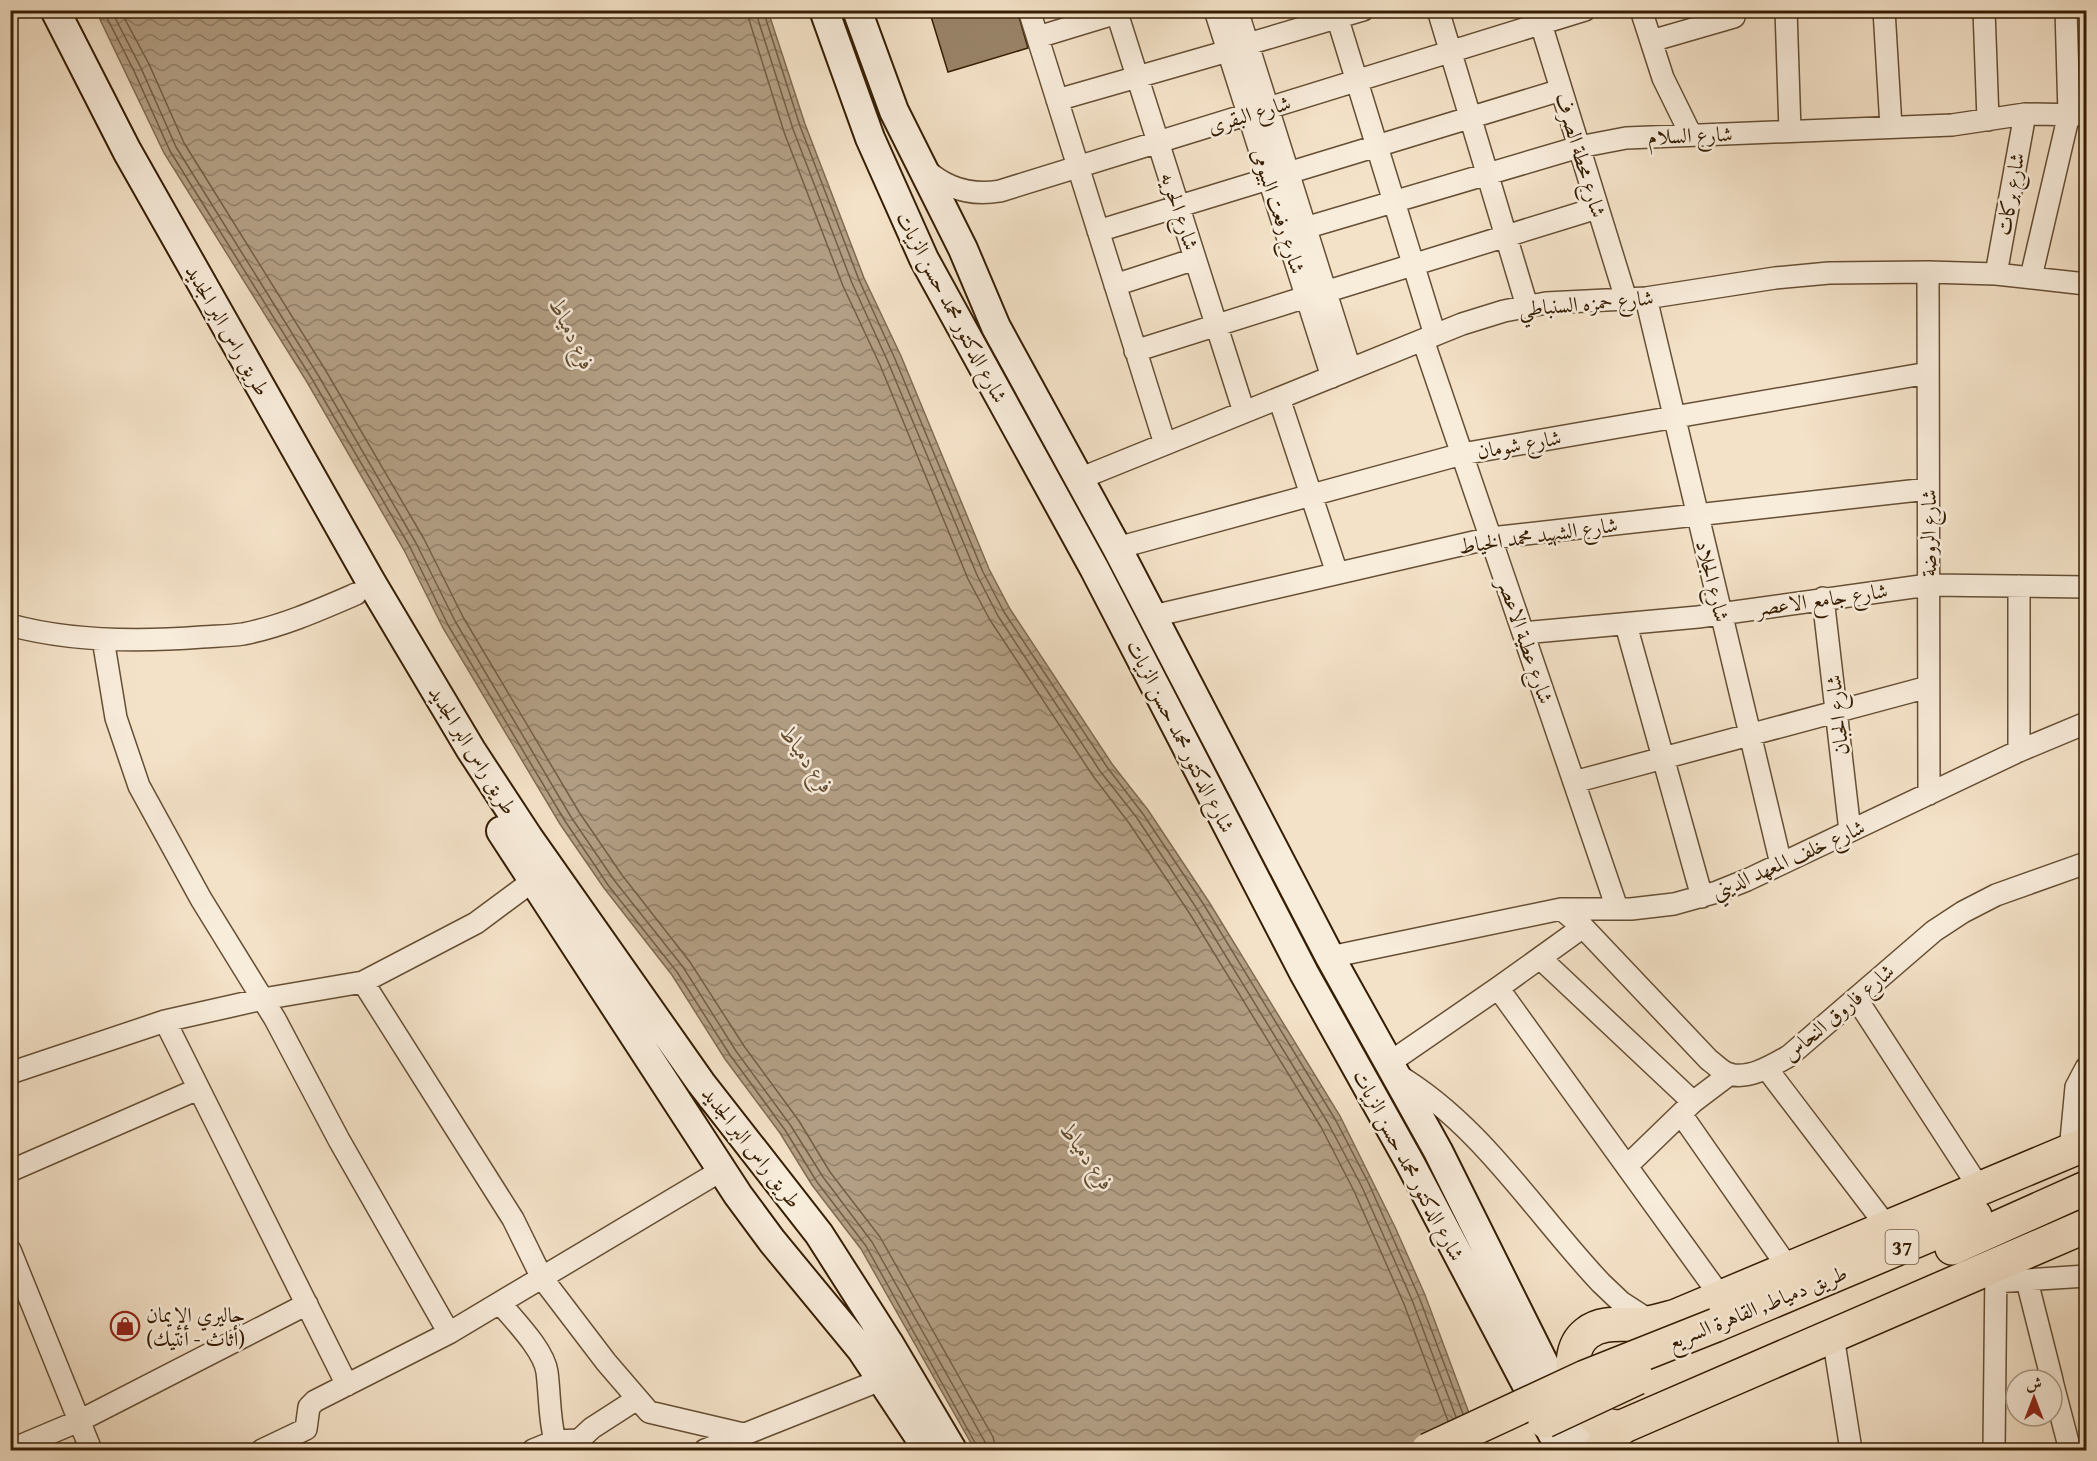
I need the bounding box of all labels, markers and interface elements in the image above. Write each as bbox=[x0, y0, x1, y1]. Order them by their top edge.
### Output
street label: شارع البقرى bbox=[1204, 87, 1295, 144]
street label: شارع محطة الصرف bbox=[1544, 89, 1615, 222]
street label: شارع السلام bbox=[1647, 118, 1733, 155]
street label: شارع رفعت البيومى bbox=[1241, 144, 1314, 279]
street label: شارع بركات bbox=[1987, 150, 2035, 238]
street label: شارع الحريه bbox=[1150, 168, 1207, 255]
street label: شارع الدكتور محمد حسن الزيات bbox=[886, 206, 1016, 410]
street label: طريق راس البر الجديد bbox=[178, 259, 278, 401]
street label: شارع حمزه السنباطي bbox=[1517, 282, 1655, 329]
water label: فرع دمياط bbox=[539, 293, 604, 377]
street label: شارع شومان bbox=[1474, 421, 1564, 470]
street label: شارع الروضة bbox=[1913, 489, 1947, 577]
street label: شارع الشهيد محمد الخياط bbox=[1456, 508, 1620, 565]
street label: شارع الجلاد bbox=[1685, 537, 1738, 626]
street label: شارع عطية الاعصر bbox=[1487, 572, 1562, 709]
street label: شارع جامع الاعصر bbox=[1752, 574, 1890, 628]
street label: شارع الدكتور محمد حسن الزيات bbox=[1116, 634, 1243, 839]
street label: شارع الحبان bbox=[1817, 673, 1860, 757]
street label: طريق راس البر الجديد bbox=[421, 679, 525, 821]
water label: فرع دمياط bbox=[770, 718, 843, 801]
street label: شارع خلف المعهد الديني bbox=[1706, 811, 1871, 910]
street label: شارع فاروق النحاس bbox=[1775, 956, 1903, 1071]
street label: شارع الدكتور محمد حسن الزيات bbox=[1343, 1064, 1473, 1268]
street label: طريق راس البر الجديد bbox=[694, 1079, 810, 1215]
water label: فرع دمياط bbox=[1050, 1115, 1123, 1198]
road number: 37 bbox=[1886, 1230, 1918, 1264]
street label: طريق دمياط, القاهرة السريع bbox=[1662, 1257, 1853, 1361]
place label: جاليري الإيمان (أثاث - أنتيك) bbox=[146, 1299, 245, 1354]
shop icon: جاليري الإيمان (أثاث - أنتيك) bbox=[109, 1310, 141, 1342]
north arrow bbox=[2004, 1368, 2064, 1428]
text: ش bbox=[2026, 1371, 2042, 1395]

